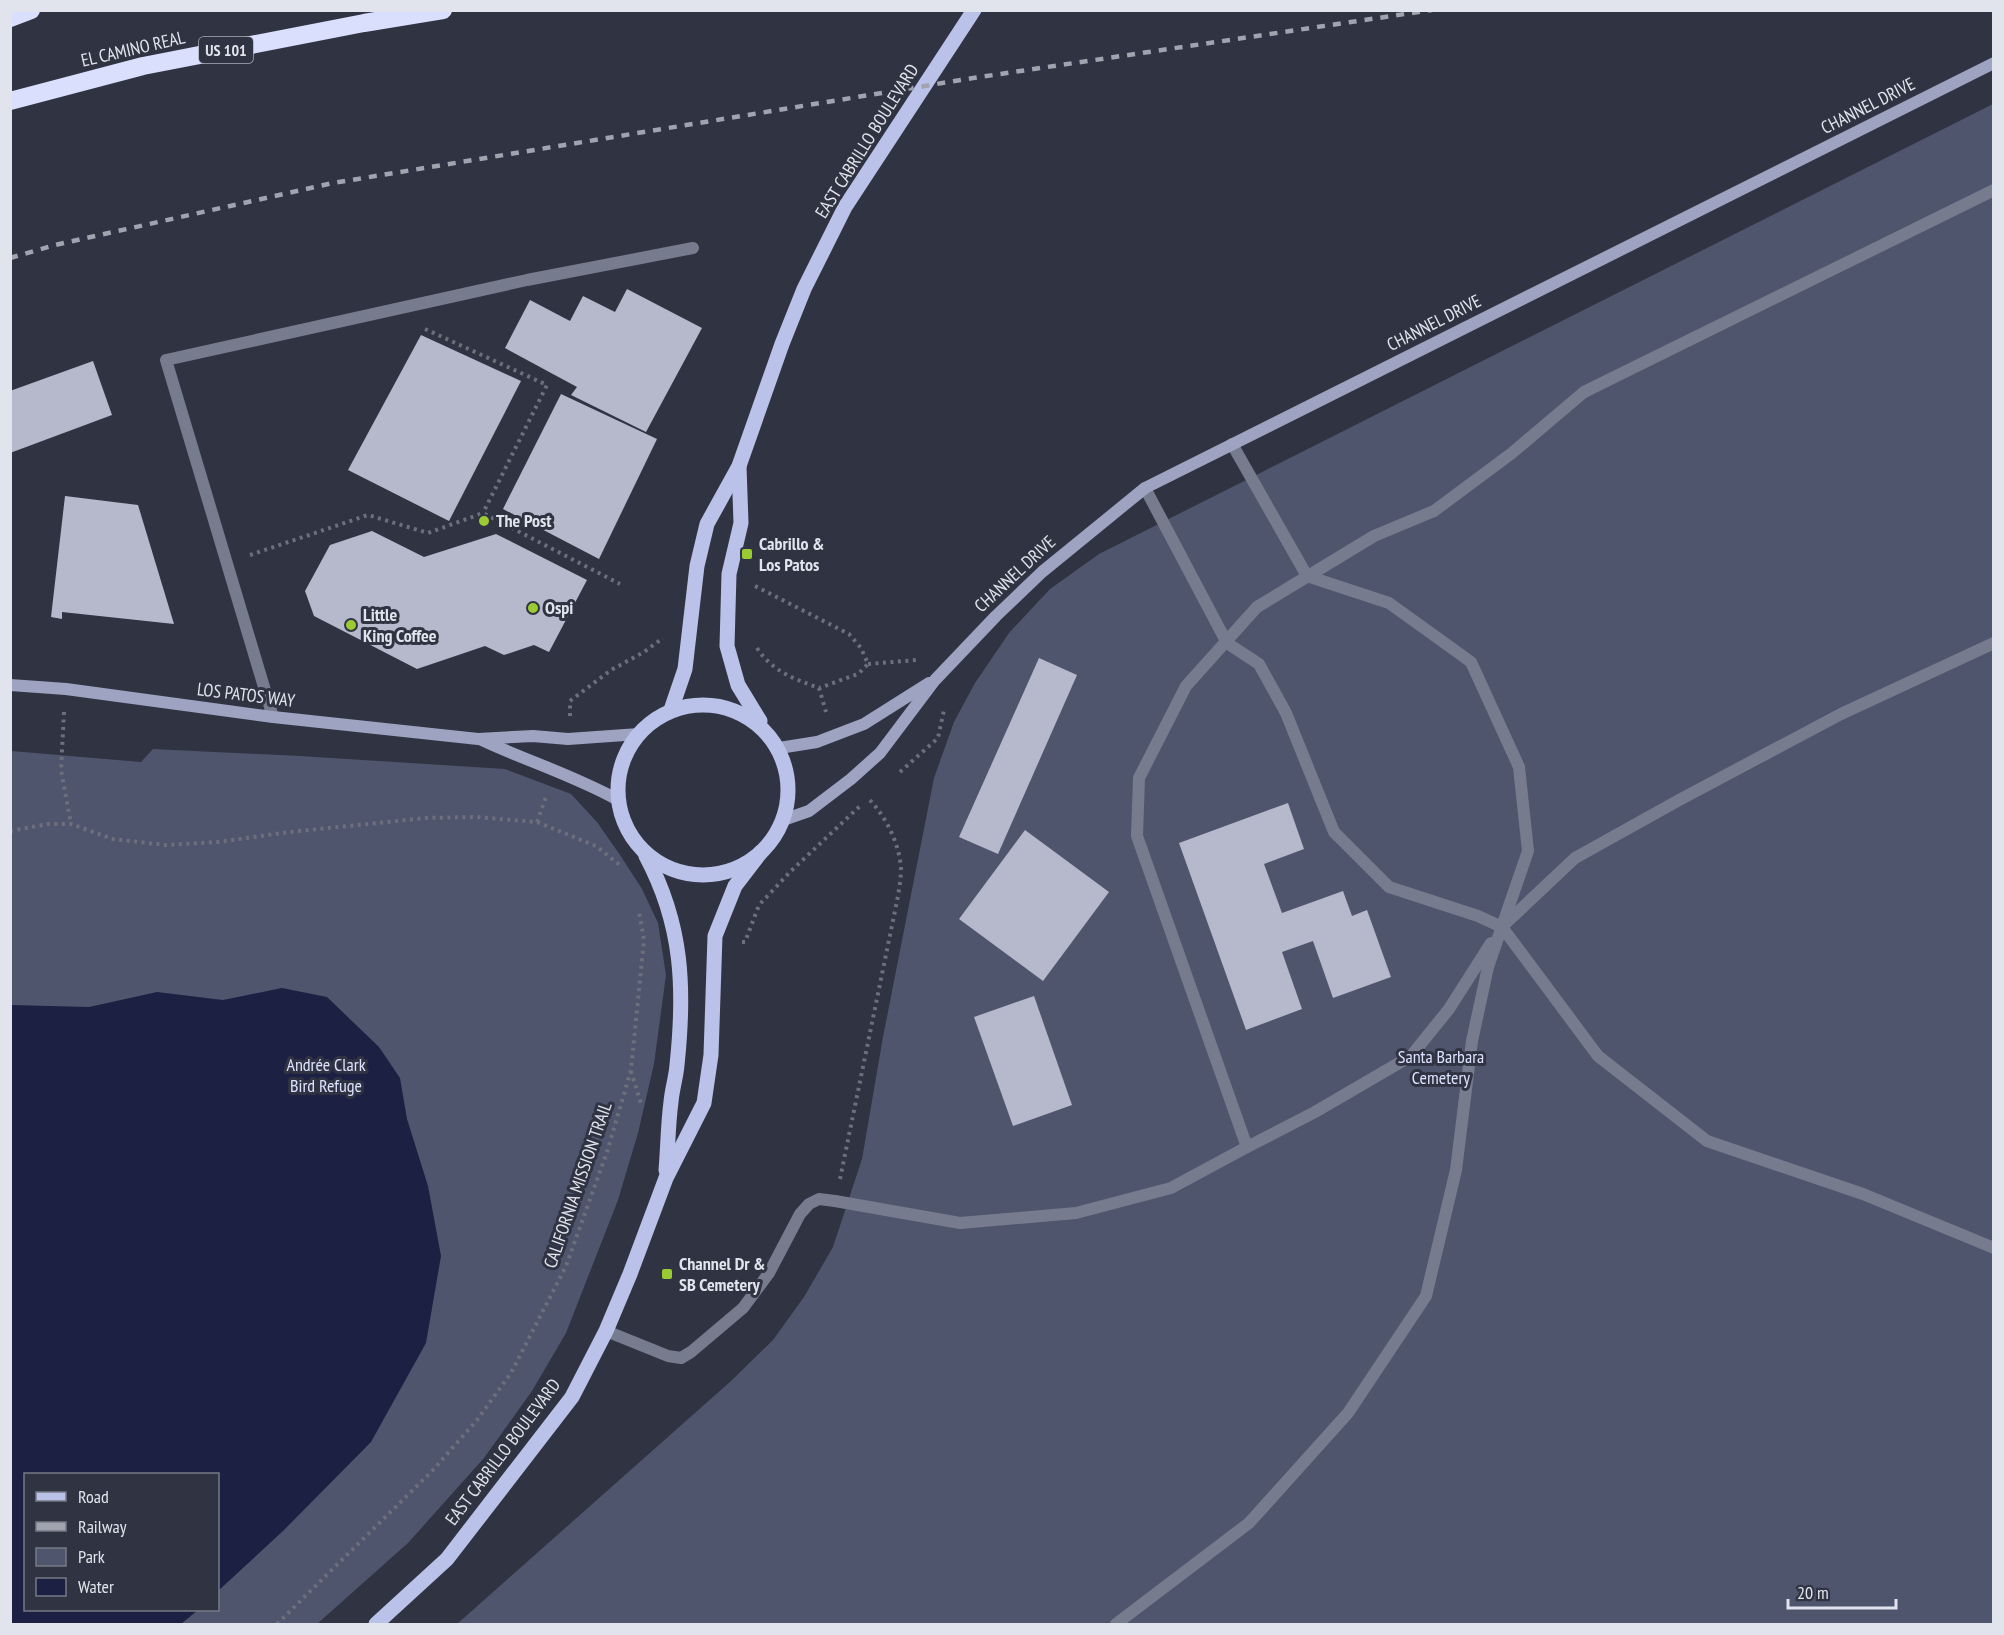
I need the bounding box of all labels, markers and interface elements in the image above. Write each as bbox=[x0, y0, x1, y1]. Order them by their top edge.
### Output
street label: EL CAMINO REAL bbox=[79, 25, 188, 72]
road number: US 101 bbox=[199, 37, 253, 63]
street label: EAST CABRILLO BOULEVARD bbox=[810, 59, 923, 222]
street label: CHANNEL DRIVE bbox=[1817, 72, 1919, 139]
street label: CHANNEL DRIVE bbox=[1383, 289, 1485, 356]
place label: The Post bbox=[496, 509, 552, 532]
marker: The Post bbox=[477, 514, 491, 528]
street label: CHANNEL DRIVE bbox=[969, 530, 1060, 617]
place label: Cabrillo & Los Patos bbox=[759, 532, 824, 576]
marker: Cabrillo & Los Patos bbox=[740, 547, 754, 561]
place label: Ospi bbox=[545, 596, 573, 619]
marker: Ospi bbox=[526, 601, 540, 615]
place label: Little King Coffee bbox=[363, 603, 437, 647]
marker: Little King Coffee bbox=[344, 618, 358, 632]
street label: LOS PATOS WAY bbox=[196, 677, 297, 712]
park label: Santa Barbara Cemetery bbox=[1398, 1045, 1484, 1089]
park label: Andrée Clark Bird Refuge bbox=[286, 1053, 366, 1097]
street label: CALIFORNIA MISSION TRAIL bbox=[538, 1098, 617, 1271]
place label: Channel Dr & SB Cemetery bbox=[679, 1252, 765, 1296]
marker: Channel Dr & SB Cemetery bbox=[660, 1267, 674, 1281]
street label: EAST CABRILLO BOULEVARD bbox=[440, 1374, 565, 1530]
legend bbox=[24, 1473, 219, 1611]
text: Road bbox=[78, 1485, 109, 1508]
text: Railway bbox=[78, 1515, 127, 1538]
text: Park bbox=[78, 1545, 105, 1568]
scale bar bbox=[1788, 1572, 1896, 1610]
text: Water bbox=[78, 1575, 114, 1598]
text: 20 m bbox=[1797, 1581, 1829, 1604]

